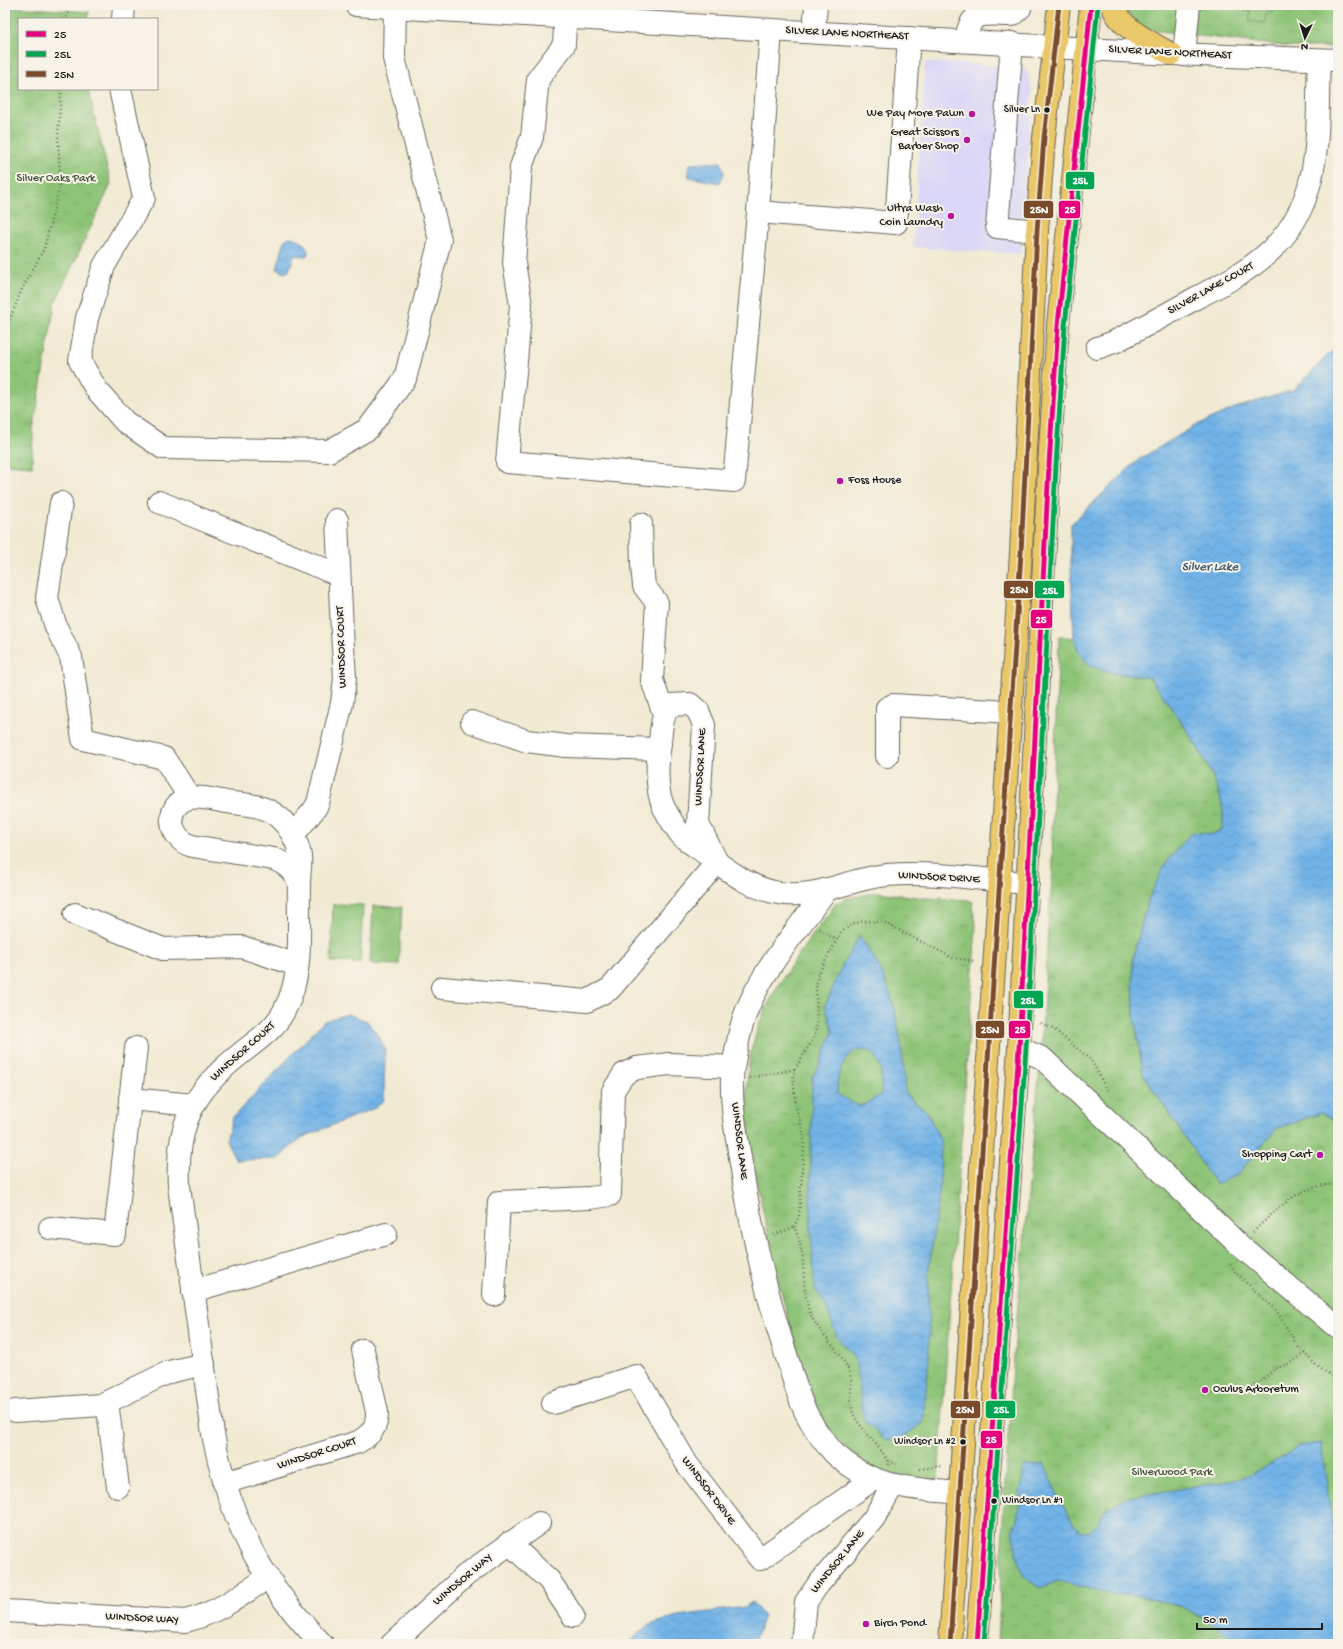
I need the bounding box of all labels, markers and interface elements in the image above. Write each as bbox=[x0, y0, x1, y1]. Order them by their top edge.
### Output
legend bbox=[18, 18, 158, 90]
north arrow bbox=[1285, 18, 1325, 58]
street label: SILVER LANE NORTHEAST bbox=[785, 24, 910, 44]
text: 25 bbox=[54, 29, 66, 43]
text: N bbox=[1300, 40, 1308, 52]
street label: SILVER LANE NORTHEAST bbox=[1108, 43, 1233, 63]
text: 25L bbox=[54, 49, 71, 63]
text: 25N bbox=[54, 69, 74, 83]
place label: Silver Ln bbox=[1004, 104, 1041, 116]
marker: Silver Ln bbox=[1042, 105, 1052, 115]
place label: We Pay More Pawn bbox=[867, 107, 964, 121]
marker: We Pay More Pawn bbox=[967, 109, 977, 119]
place label: Great Scissors Barber Shop bbox=[891, 126, 960, 154]
marker: Great Scissors Barber Shop bbox=[962, 135, 972, 145]
line badge: 25L bbox=[1065, 171, 1095, 190]
park label: Silver Oaks Park bbox=[17, 172, 97, 186]
text: 25L bbox=[1072, 176, 1089, 188]
line badge: 25N bbox=[1023, 200, 1054, 219]
line badge: 25 bbox=[1058, 200, 1081, 219]
place label: Ultra Wash Coin Laundry bbox=[880, 202, 944, 230]
text: 25N bbox=[1030, 205, 1048, 217]
text: 25 bbox=[1064, 205, 1076, 217]
marker: Ultra Wash Coin Laundry bbox=[946, 211, 956, 221]
street label: SILVER LAKE COURT bbox=[1166, 259, 1258, 318]
place label: Foss House bbox=[847, 474, 902, 488]
marker: Foss House bbox=[835, 476, 845, 486]
water label: Silver Lake bbox=[1182, 560, 1239, 575]
line badge: 25N bbox=[1003, 580, 1034, 599]
line badge: 25L bbox=[1034, 580, 1065, 599]
text: 25N bbox=[1010, 585, 1028, 597]
text: 25L bbox=[1042, 586, 1059, 598]
street label: WINDSOR COURT bbox=[334, 604, 350, 688]
line badge: 25 bbox=[1030, 609, 1053, 629]
text: 25 bbox=[1035, 615, 1047, 627]
street label: WINDSOR LANE bbox=[692, 727, 710, 806]
street label: WINDSOR DRIVE bbox=[898, 869, 981, 887]
line badge: 25L bbox=[1013, 990, 1044, 1009]
text: 25L bbox=[1020, 996, 1037, 1008]
street label: WINDSOR COURT bbox=[208, 1018, 279, 1085]
line badge: 25N bbox=[975, 1020, 1005, 1039]
line badge: 25 bbox=[1008, 1020, 1031, 1039]
text: 25N bbox=[981, 1025, 999, 1037]
text: 25 bbox=[1014, 1025, 1026, 1037]
street label: WINDSOR LANE bbox=[727, 1102, 751, 1181]
place label: Shopping Cart bbox=[1242, 1148, 1313, 1162]
marker: Shopping Cart bbox=[1315, 1150, 1325, 1160]
place label: Oculus Arboretum bbox=[1213, 1383, 1299, 1397]
marker: Oculus Arboretum bbox=[1200, 1385, 1210, 1395]
line badge: 25N bbox=[950, 1400, 981, 1419]
line badge: 25L bbox=[985, 1400, 1016, 1419]
text: 25N bbox=[956, 1405, 974, 1417]
text: 25L bbox=[993, 1405, 1010, 1417]
line badge: 25 bbox=[980, 1430, 1003, 1449]
street label: WINDSOR COURT bbox=[276, 1434, 360, 1473]
text: 25 bbox=[985, 1435, 997, 1447]
place label: Windsor Ln #2 bbox=[894, 1436, 957, 1448]
marker: Windsor Ln #2 bbox=[958, 1437, 968, 1447]
street label: WINDSOR DRIVE bbox=[678, 1454, 739, 1528]
park label: Silverwood Park bbox=[1131, 1466, 1214, 1480]
place label: Windsor Ln #1 bbox=[1002, 1495, 1063, 1507]
marker: Windsor Ln #1 bbox=[989, 1496, 999, 1506]
street label: WINDSOR LANE bbox=[808, 1527, 868, 1597]
street label: WINDSOR WAY bbox=[430, 1551, 496, 1609]
scale bar bbox=[1197, 1605, 1322, 1631]
street label: WINDSOR WAY bbox=[105, 1610, 179, 1628]
text: 50 m bbox=[1203, 1614, 1228, 1628]
place label: Birch Pond bbox=[873, 1617, 927, 1631]
marker: Birch Pond bbox=[861, 1619, 871, 1629]

